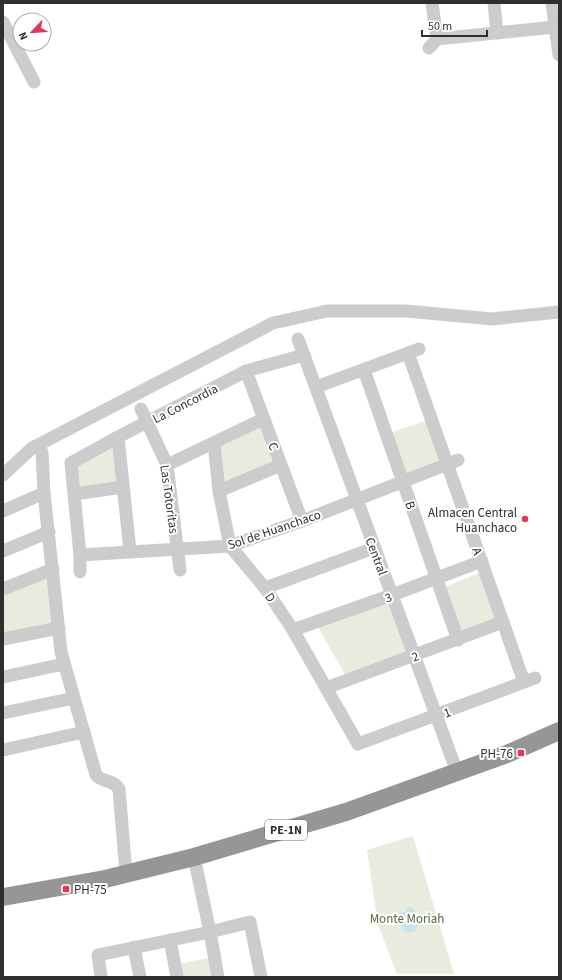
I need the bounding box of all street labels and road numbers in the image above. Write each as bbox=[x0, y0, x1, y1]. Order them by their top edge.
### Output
street label: La Concordia bbox=[150, 380, 221, 428]
street label: C bbox=[263, 440, 283, 453]
street label: Las Totoritas bbox=[155, 464, 183, 535]
street label: B bbox=[400, 499, 420, 512]
street label: Sol de Huanchaco bbox=[225, 506, 323, 554]
street label: Central bbox=[361, 535, 392, 578]
street label: A bbox=[467, 545, 487, 558]
street label: 3 bbox=[382, 588, 394, 608]
street label: D bbox=[260, 589, 280, 606]
street label: 2 bbox=[409, 647, 421, 667]
street label: 1 bbox=[441, 703, 454, 722]
road number: PE-1N bbox=[265, 820, 307, 840]

